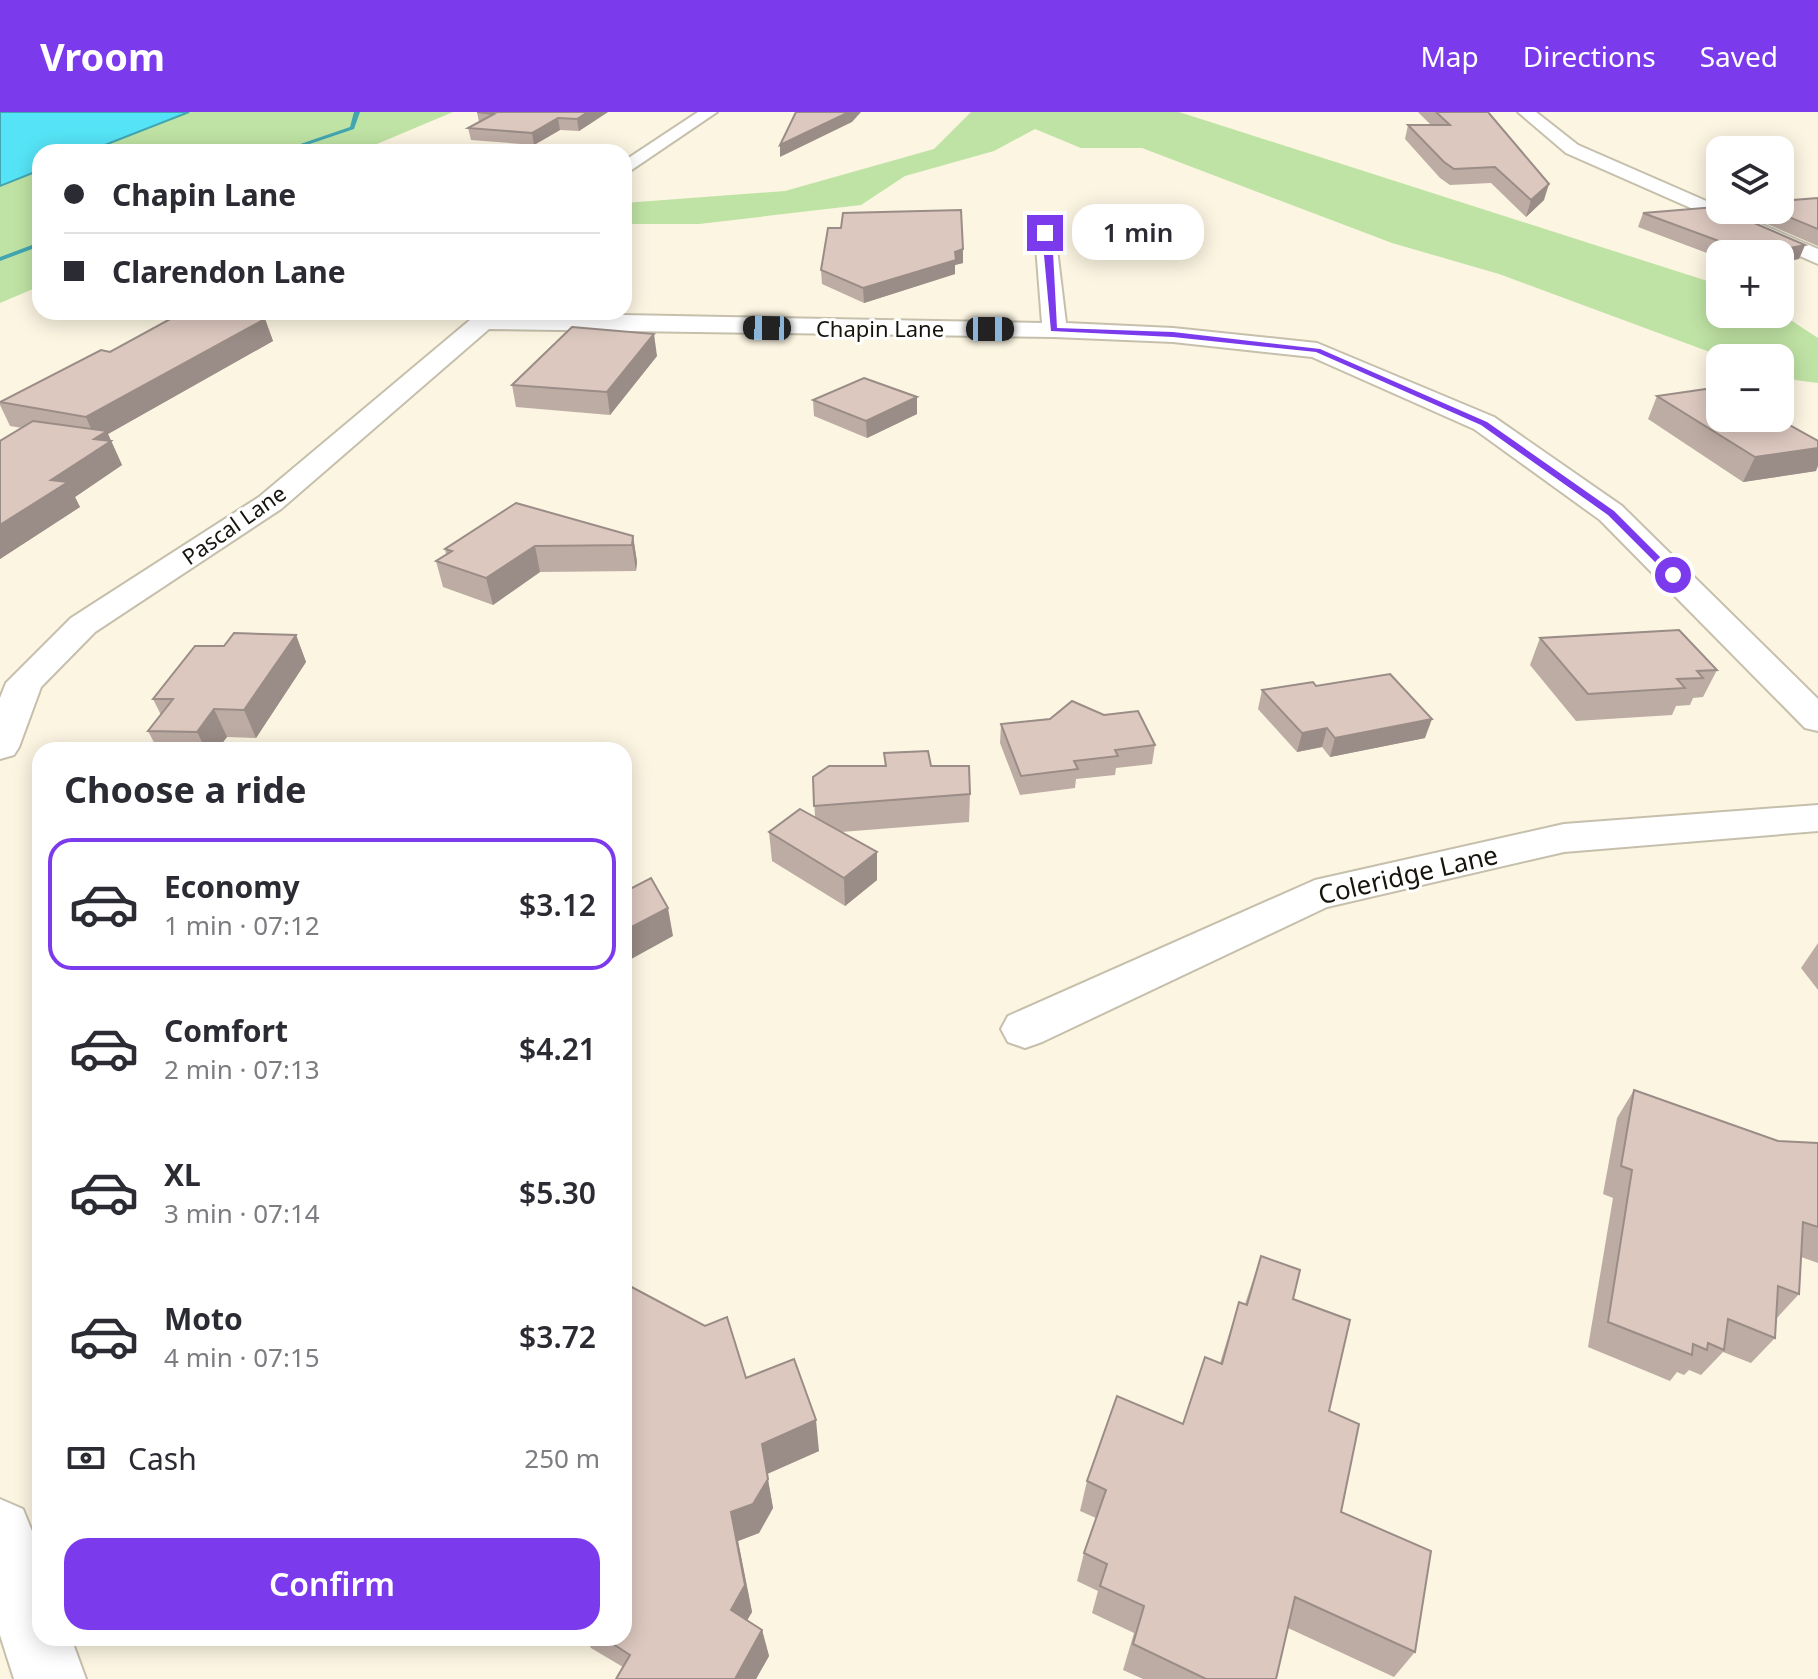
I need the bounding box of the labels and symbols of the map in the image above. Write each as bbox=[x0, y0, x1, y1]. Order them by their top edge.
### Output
callout: 1 min bbox=[1073, 205, 1205, 261]
route end bbox=[1027, 215, 1063, 251]
street label: Chapin Lane bbox=[816, 313, 944, 343]
car bbox=[743, 316, 791, 340]
car bbox=[966, 317, 1014, 341]
street label: Pascal Lane bbox=[176, 477, 291, 571]
route start bbox=[1655, 557, 1691, 593]
street label: Coleridge Lane bbox=[1314, 836, 1501, 912]

